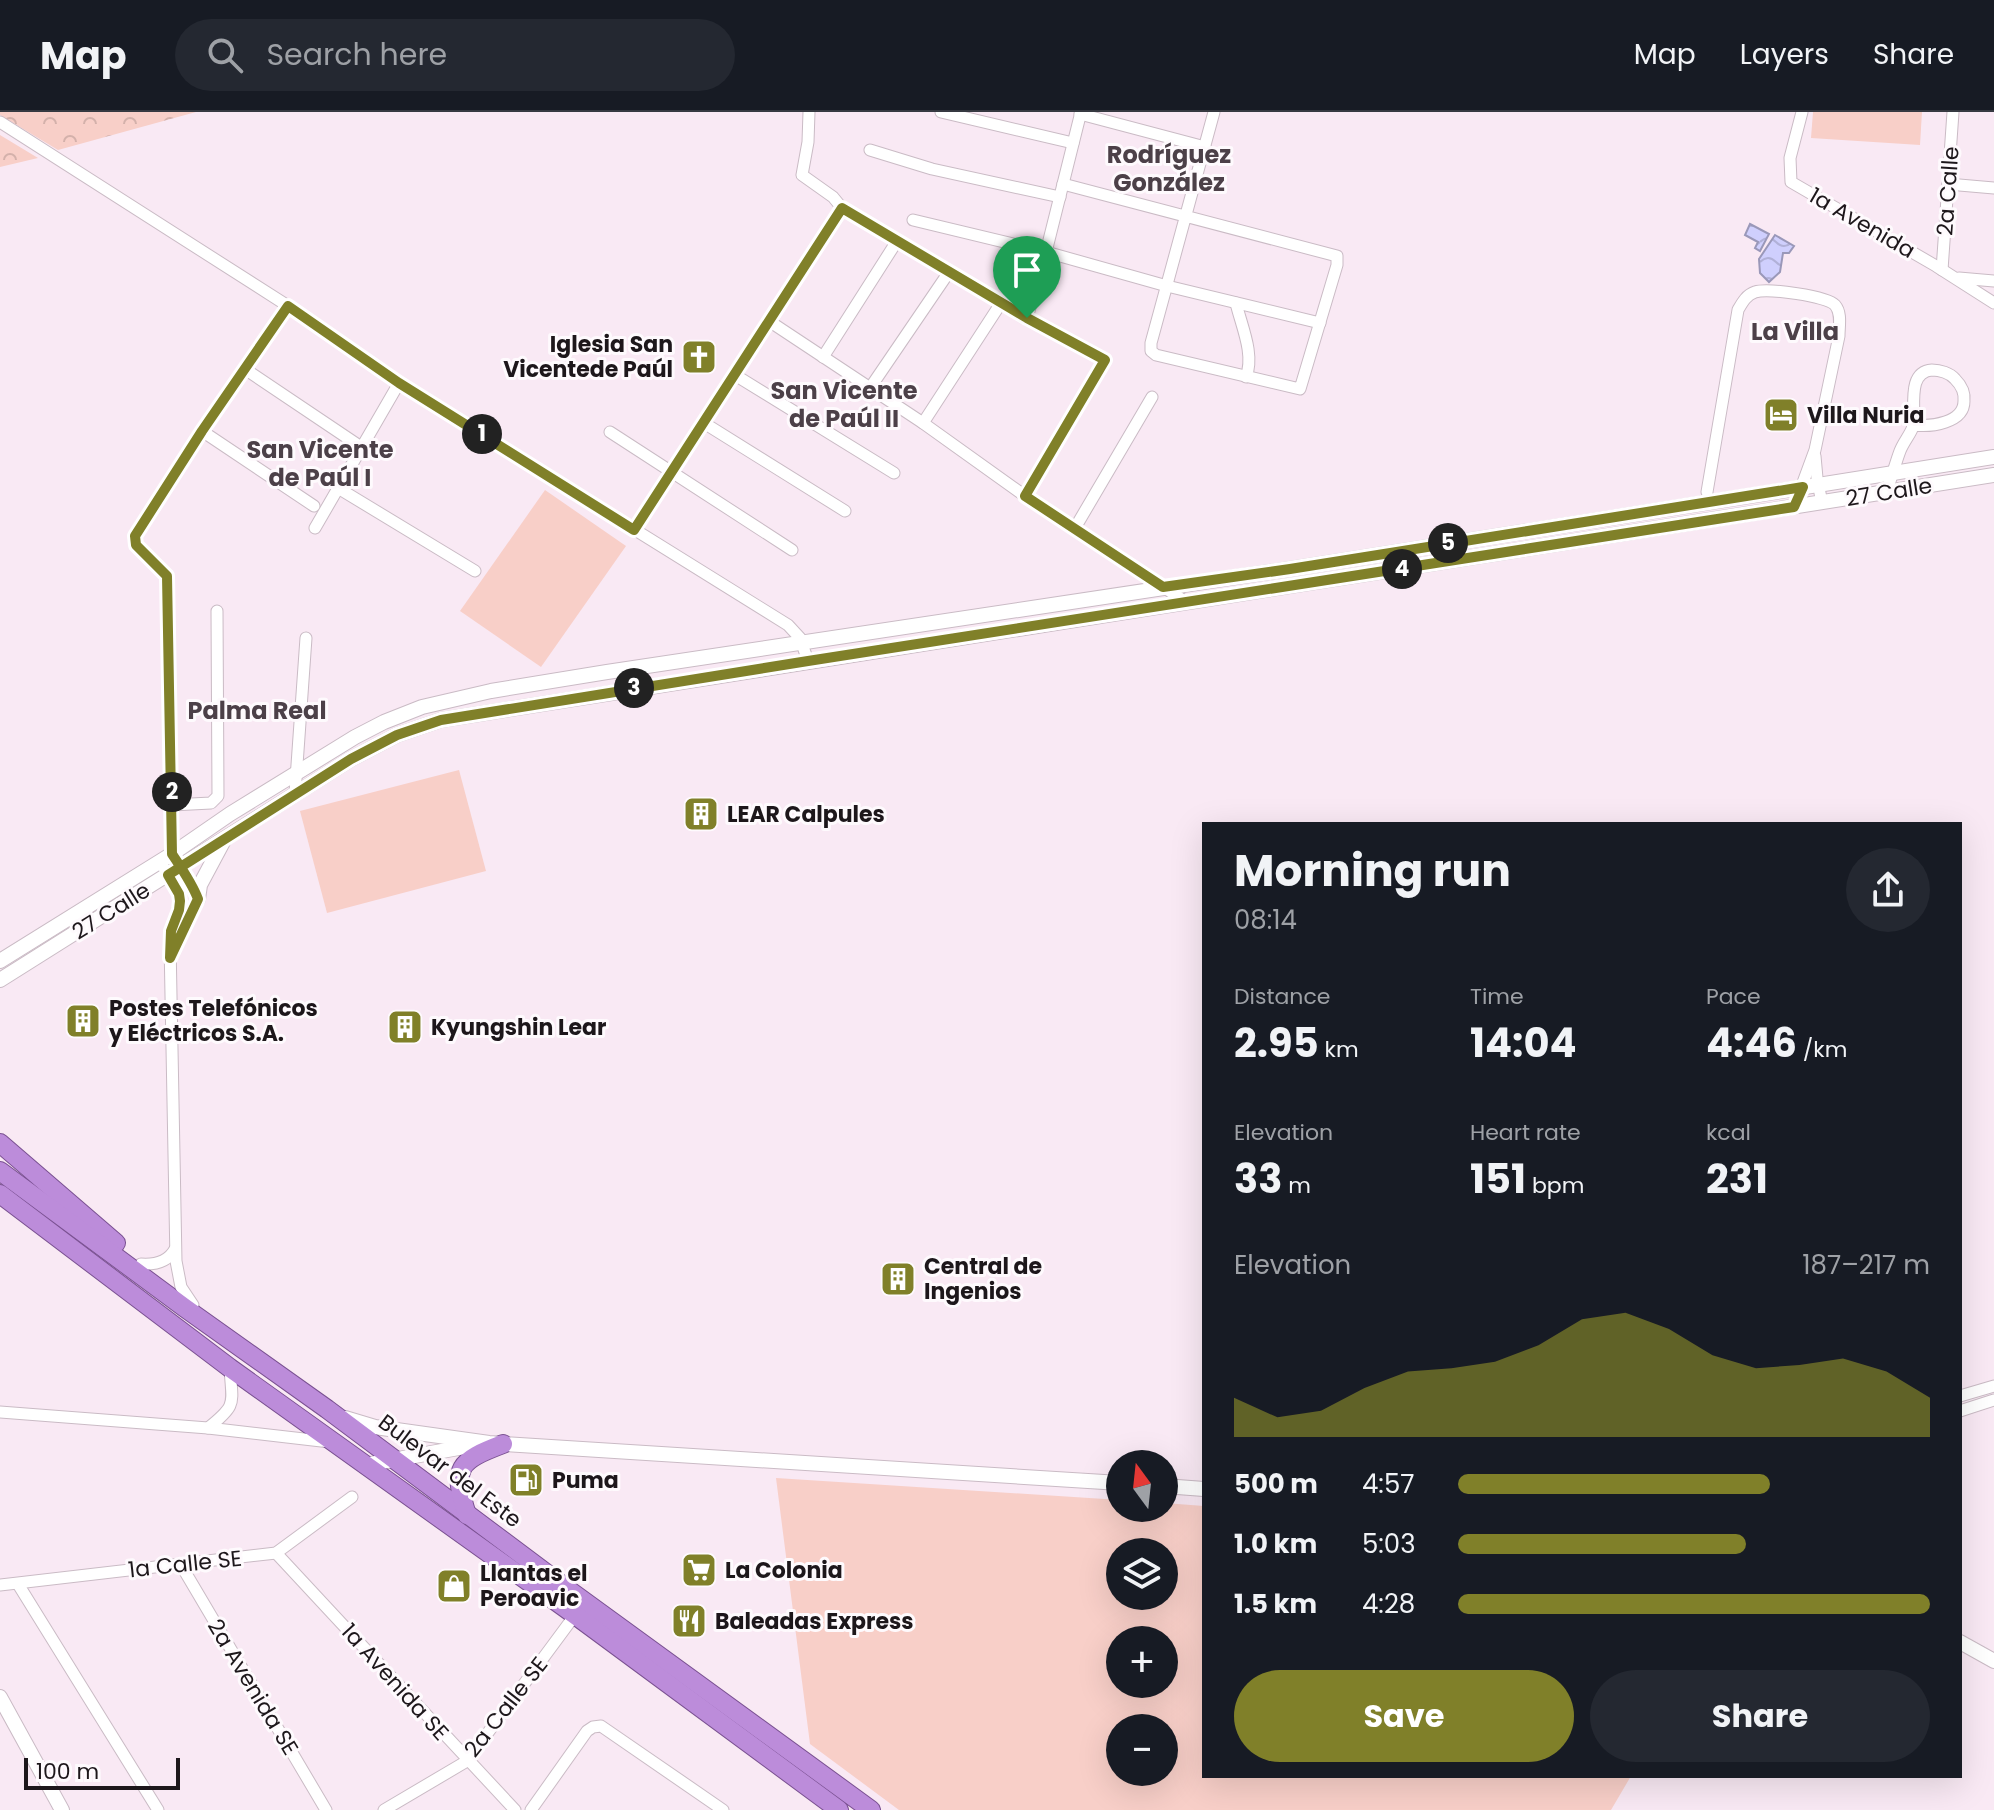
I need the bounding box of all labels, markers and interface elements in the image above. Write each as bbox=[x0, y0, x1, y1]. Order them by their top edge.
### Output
search box bbox=[175, 19, 735, 91]
text: Map bbox=[40, 29, 127, 82]
icon: search bbox=[203, 33, 247, 77]
text: Search here bbox=[267, 33, 447, 76]
text: Map bbox=[1634, 35, 1696, 74]
text: Layers bbox=[1740, 35, 1829, 74]
text: Share bbox=[1873, 35, 1954, 74]
district label: Rodríguez González bbox=[1107, 138, 1231, 199]
street label: 2a Calle bbox=[1929, 145, 1967, 237]
street label: 1a Avenida bbox=[1803, 180, 1921, 266]
pin bbox=[993, 236, 1061, 318]
icon: arrive bbox=[1005, 248, 1049, 292]
district label: La Villa bbox=[1751, 315, 1839, 348]
place label: Iglesia San Vicentede Paúl bbox=[503, 329, 673, 385]
church icon: Iglesia San Vicentede Paúl bbox=[680, 338, 718, 376]
district label: San Vicente de Paúl II bbox=[771, 374, 918, 435]
hotel icon: Villa Nuria bbox=[1762, 396, 1800, 434]
place label: Villa Nuria bbox=[1807, 400, 1924, 431]
pin: 1 bbox=[462, 414, 502, 454]
text: 1 bbox=[478, 418, 486, 449]
district label: San Vicente de Paúl I bbox=[247, 433, 394, 494]
street label: 27 Calle bbox=[1844, 470, 1934, 514]
pin: 5 bbox=[1428, 523, 1468, 563]
text: 5 bbox=[1441, 527, 1455, 558]
pin: 4 bbox=[1382, 549, 1422, 589]
text: 4 bbox=[1395, 553, 1409, 584]
pin: 3 bbox=[614, 668, 654, 708]
text: 3 bbox=[627, 672, 641, 703]
district label: Palma Real bbox=[188, 694, 326, 727]
pin: 2 bbox=[152, 772, 192, 812]
text: 2 bbox=[166, 776, 178, 807]
building icon: LEAR Calpules bbox=[682, 795, 720, 833]
place label: LEAR Calpules bbox=[727, 799, 885, 830]
text: Morning run bbox=[1234, 840, 1511, 901]
button: share bbox=[1846, 848, 1930, 932]
street label: 27 Calle bbox=[66, 875, 156, 947]
text: 08:14 bbox=[1234, 902, 1297, 938]
text: Distance bbox=[1234, 981, 1330, 1012]
text: Time bbox=[1470, 981, 1524, 1012]
text: Pace bbox=[1706, 981, 1761, 1012]
place label: Postes Telefónicos y Eléctricos S.A. bbox=[108, 993, 318, 1049]
building icon: Postes Telefónicos y Eléctricos S.A. bbox=[64, 1002, 102, 1040]
building icon: Kyungshin Lear bbox=[386, 1008, 424, 1046]
place label: Kyungshin Lear bbox=[431, 1012, 606, 1043]
text: 2.95 bbox=[1234, 1015, 1319, 1071]
text: 14:04 bbox=[1470, 1015, 1577, 1071]
text: 4:46 bbox=[1706, 1015, 1797, 1071]
text: km bbox=[1319, 1034, 1359, 1065]
text: /km bbox=[1797, 1034, 1847, 1065]
text: Elevation bbox=[1234, 1117, 1333, 1148]
text: Heart rate bbox=[1470, 1117, 1581, 1148]
text: kcal bbox=[1706, 1117, 1751, 1148]
text: 33 bbox=[1234, 1151, 1282, 1207]
text: 151 bbox=[1470, 1151, 1526, 1207]
text: 231 bbox=[1706, 1151, 1768, 1207]
text: m bbox=[1282, 1170, 1311, 1201]
text: bpm bbox=[1526, 1170, 1584, 1201]
text: Elevation bbox=[1234, 1247, 1351, 1283]
text: 187–217 m bbox=[1802, 1247, 1930, 1283]
place label: Central de Ingenios bbox=[924, 1251, 1042, 1307]
building icon: Central de Ingenios bbox=[879, 1260, 917, 1298]
street label: Bulevar del Este bbox=[372, 1407, 528, 1535]
north arrow bbox=[1106, 1450, 1178, 1522]
map controls bbox=[1106, 1450, 1178, 1786]
fuel station icon: Puma bbox=[507, 1461, 545, 1499]
place label: Puma bbox=[552, 1465, 619, 1496]
text: 500 m bbox=[1234, 1466, 1318, 1502]
text: 4:57 bbox=[1362, 1466, 1414, 1502]
text: 1.0 km bbox=[1234, 1526, 1317, 1562]
text: 5:03 bbox=[1362, 1526, 1416, 1562]
button: layers bbox=[1106, 1538, 1178, 1610]
street label: 1a Calle SE bbox=[127, 1543, 243, 1585]
supermarket icon: La Colonia bbox=[680, 1551, 718, 1589]
place label: La Colonia bbox=[725, 1555, 843, 1586]
place label: Llantas el Peroavic bbox=[480, 1558, 588, 1614]
shop icon: Llantas el Peroavic bbox=[435, 1567, 473, 1605]
text: 1.5 km bbox=[1234, 1586, 1317, 1622]
text: 4:28 bbox=[1362, 1586, 1415, 1622]
restaurant icon: Baleadas Express bbox=[670, 1602, 708, 1640]
place label: Baleadas Express bbox=[715, 1606, 914, 1637]
street label: 2a Avenida SE bbox=[200, 1613, 306, 1761]
street label: 1a Avenida SE bbox=[334, 1617, 456, 1747]
button: + bbox=[1106, 1626, 1178, 1698]
street label: 2a Calle SE bbox=[457, 1650, 555, 1764]
button: Save bbox=[1234, 1670, 1574, 1762]
button: Share bbox=[1590, 1670, 1930, 1762]
button: − bbox=[1106, 1714, 1178, 1786]
scale bar bbox=[24, 1754, 180, 1790]
text: 100 m bbox=[36, 1756, 99, 1787]

